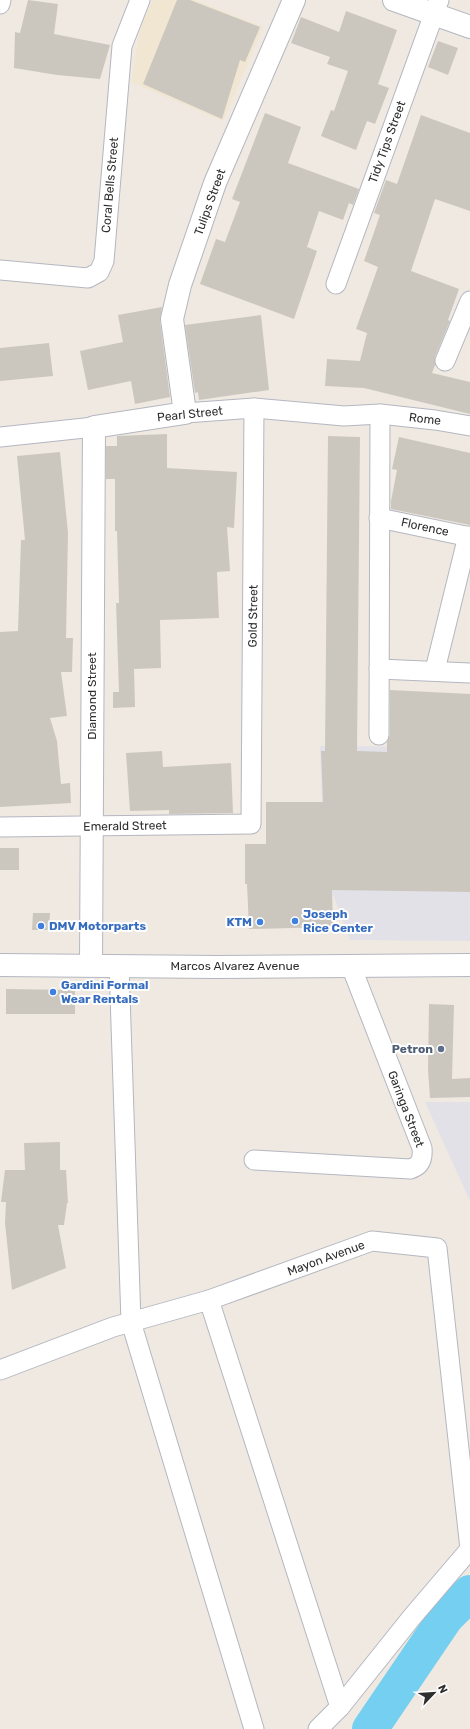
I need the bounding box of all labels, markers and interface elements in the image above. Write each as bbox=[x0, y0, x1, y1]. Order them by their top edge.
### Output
street label: Tidy Tips Street bbox=[366, 99, 408, 185]
street label: Coral Bells Street bbox=[99, 136, 121, 234]
street label: Tulips Street bbox=[191, 166, 229, 237]
street label: Pearl Street bbox=[156, 404, 224, 424]
street label: Rome bbox=[408, 410, 442, 428]
street label: Florence bbox=[400, 515, 450, 539]
street label: Gold Street bbox=[245, 584, 261, 647]
street label: Diamond Street bbox=[85, 652, 99, 740]
street label: Emerald Street bbox=[83, 818, 167, 834]
place label: Joseph Rice Center bbox=[303, 907, 373, 935]
place label: KTM bbox=[227, 915, 252, 929]
marker: Joseph Rice Center bbox=[290, 916, 300, 926]
marker: KTM bbox=[255, 917, 265, 927]
place label: DMV Motorparts bbox=[49, 919, 146, 933]
marker: DMV Motorparts bbox=[36, 921, 46, 931]
street label: Marcos Alvarez Avenue bbox=[171, 959, 300, 973]
place label: Gardini Formal Wear Rentals bbox=[61, 978, 148, 1006]
marker: Gardini Formal Wear Rentals bbox=[48, 987, 58, 997]
place label: Petron bbox=[392, 1042, 433, 1056]
marker: Petron bbox=[436, 1044, 446, 1054]
street label: Garinga Street bbox=[385, 1069, 427, 1150]
street label: Mayon Avenue bbox=[285, 1237, 367, 1278]
north arrow bbox=[414, 1673, 454, 1713]
text: N bbox=[435, 1683, 450, 1695]

